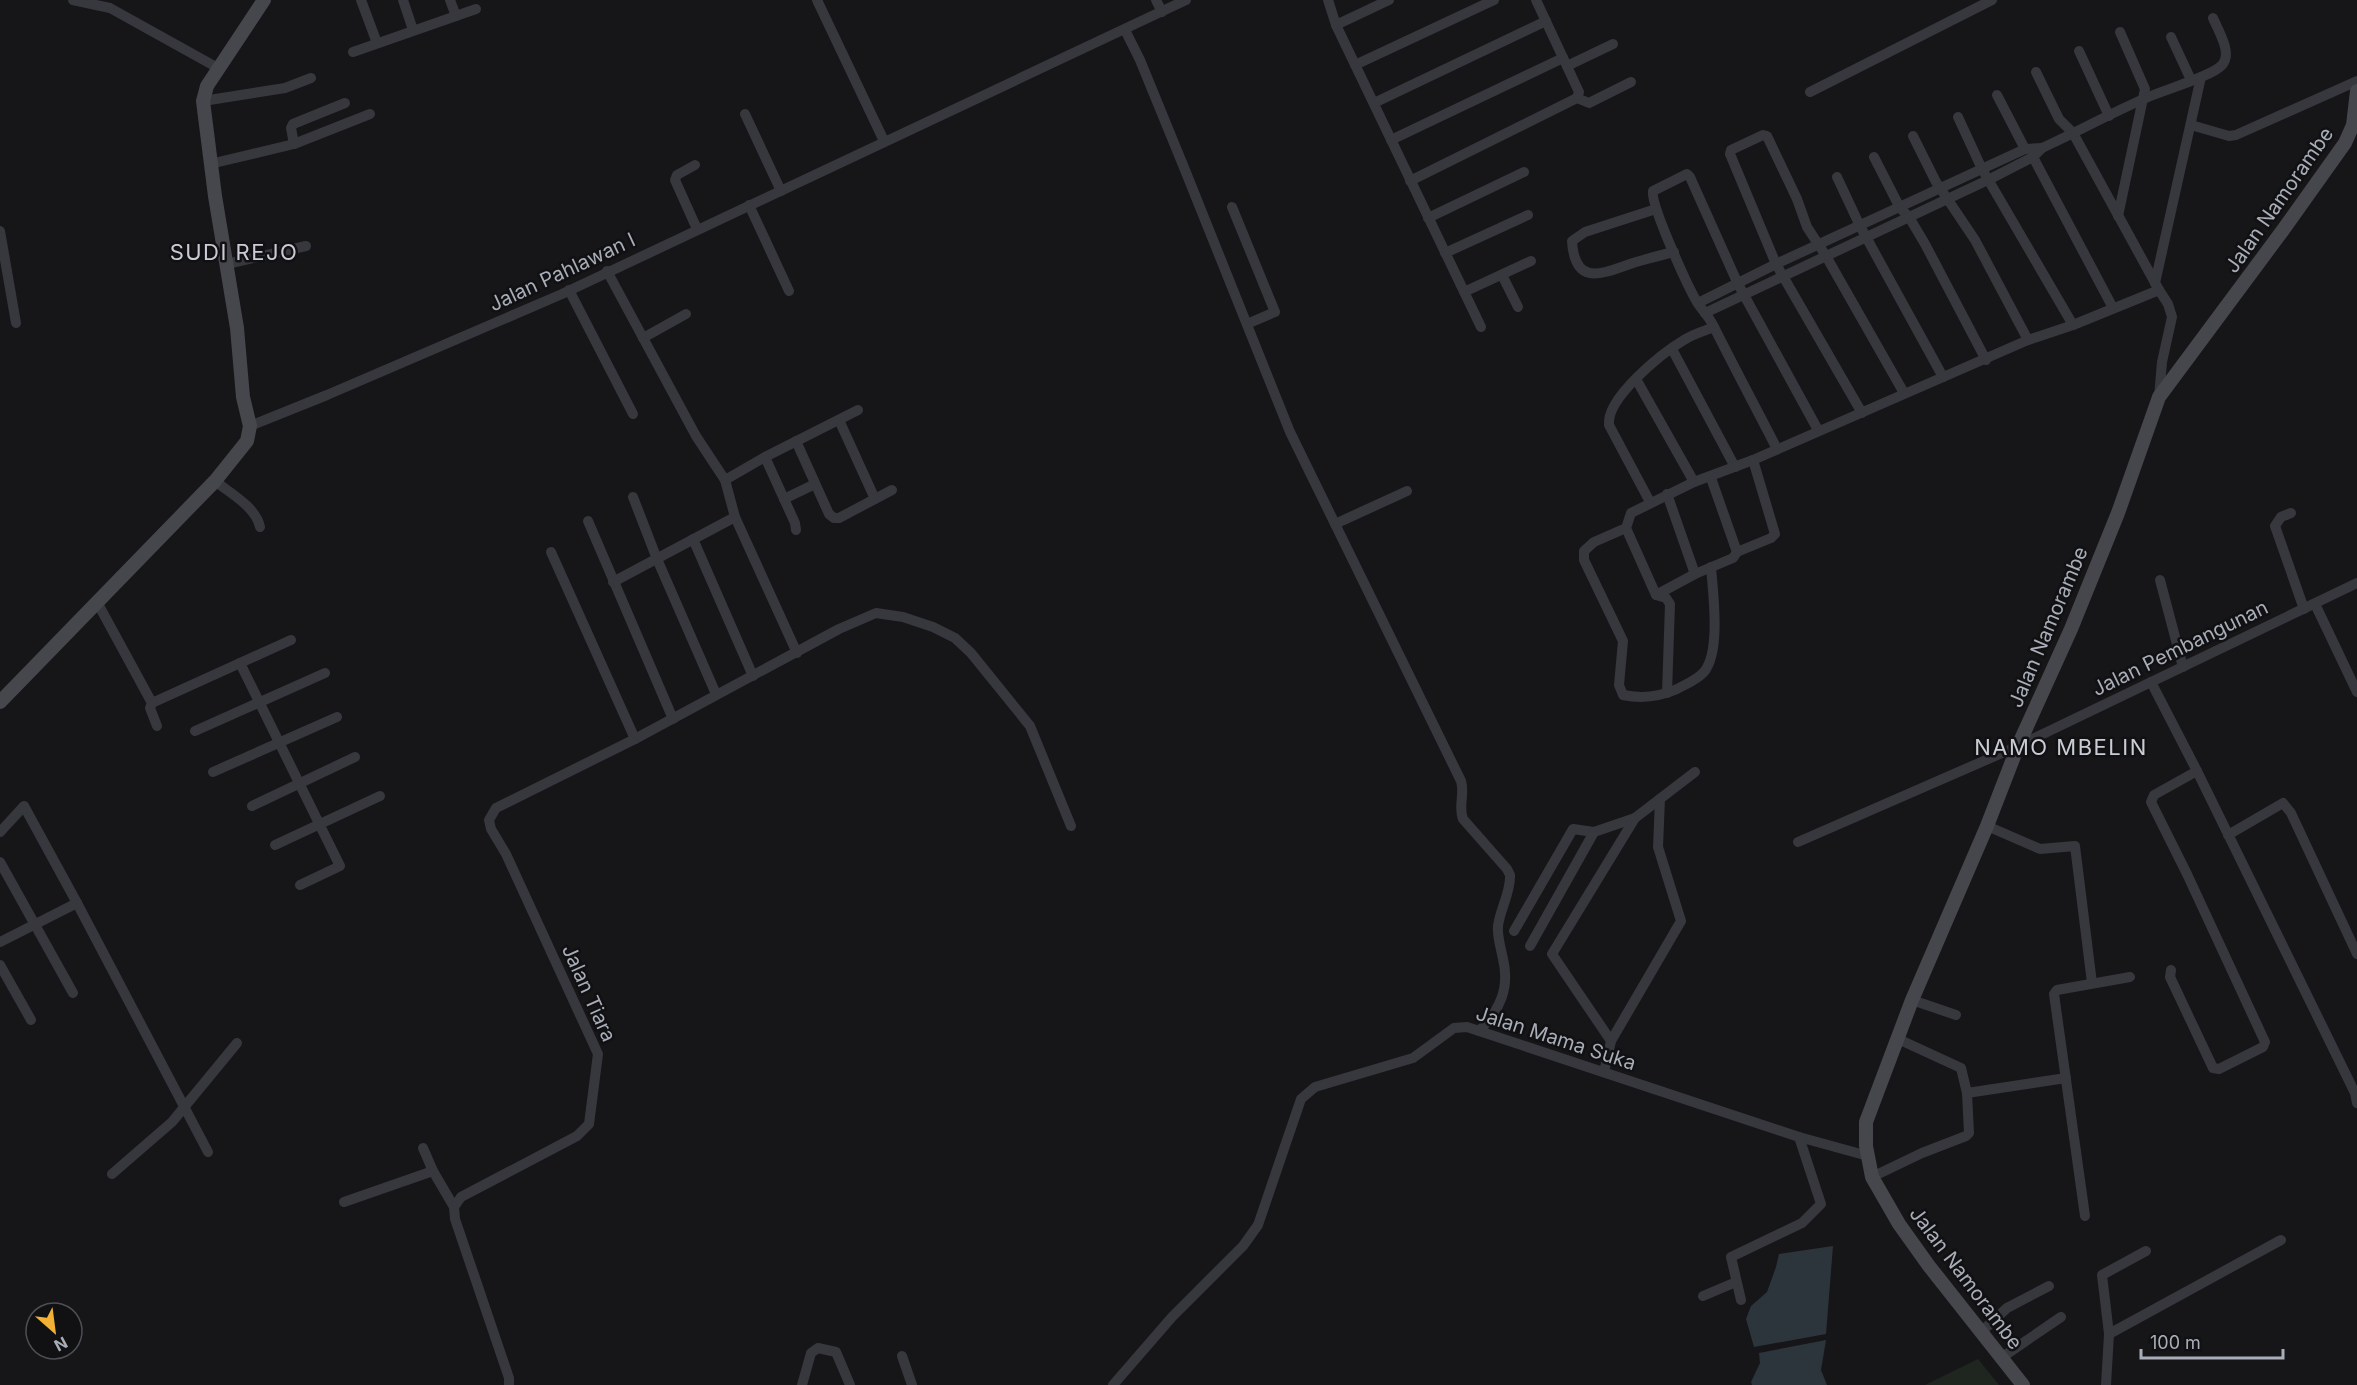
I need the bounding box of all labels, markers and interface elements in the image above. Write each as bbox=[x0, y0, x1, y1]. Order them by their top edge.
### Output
street label: Jalan Namorambe bbox=[2220, 123, 2338, 277]
street label: Jalan Pahlawan I bbox=[485, 228, 639, 316]
district label: SUDI REJO bbox=[170, 239, 298, 265]
street label: Jalan Namorambe bbox=[2003, 543, 2093, 711]
street label: Jalan Pembangunan bbox=[2088, 595, 2272, 701]
district label: NAMO MBELIN bbox=[1974, 734, 2148, 760]
street label: Jalan Tiara bbox=[557, 941, 621, 1045]
street label: Jalan Mama Suka bbox=[1473, 1001, 1639, 1075]
street label: Jalan Namorambe bbox=[1905, 1202, 2027, 1354]
north arrow bbox=[24, 1301, 84, 1361]
scale bar bbox=[2141, 1322, 2284, 1360]
text: 100 m bbox=[2150, 1332, 2201, 1353]
text: N bbox=[51, 1333, 71, 1356]

